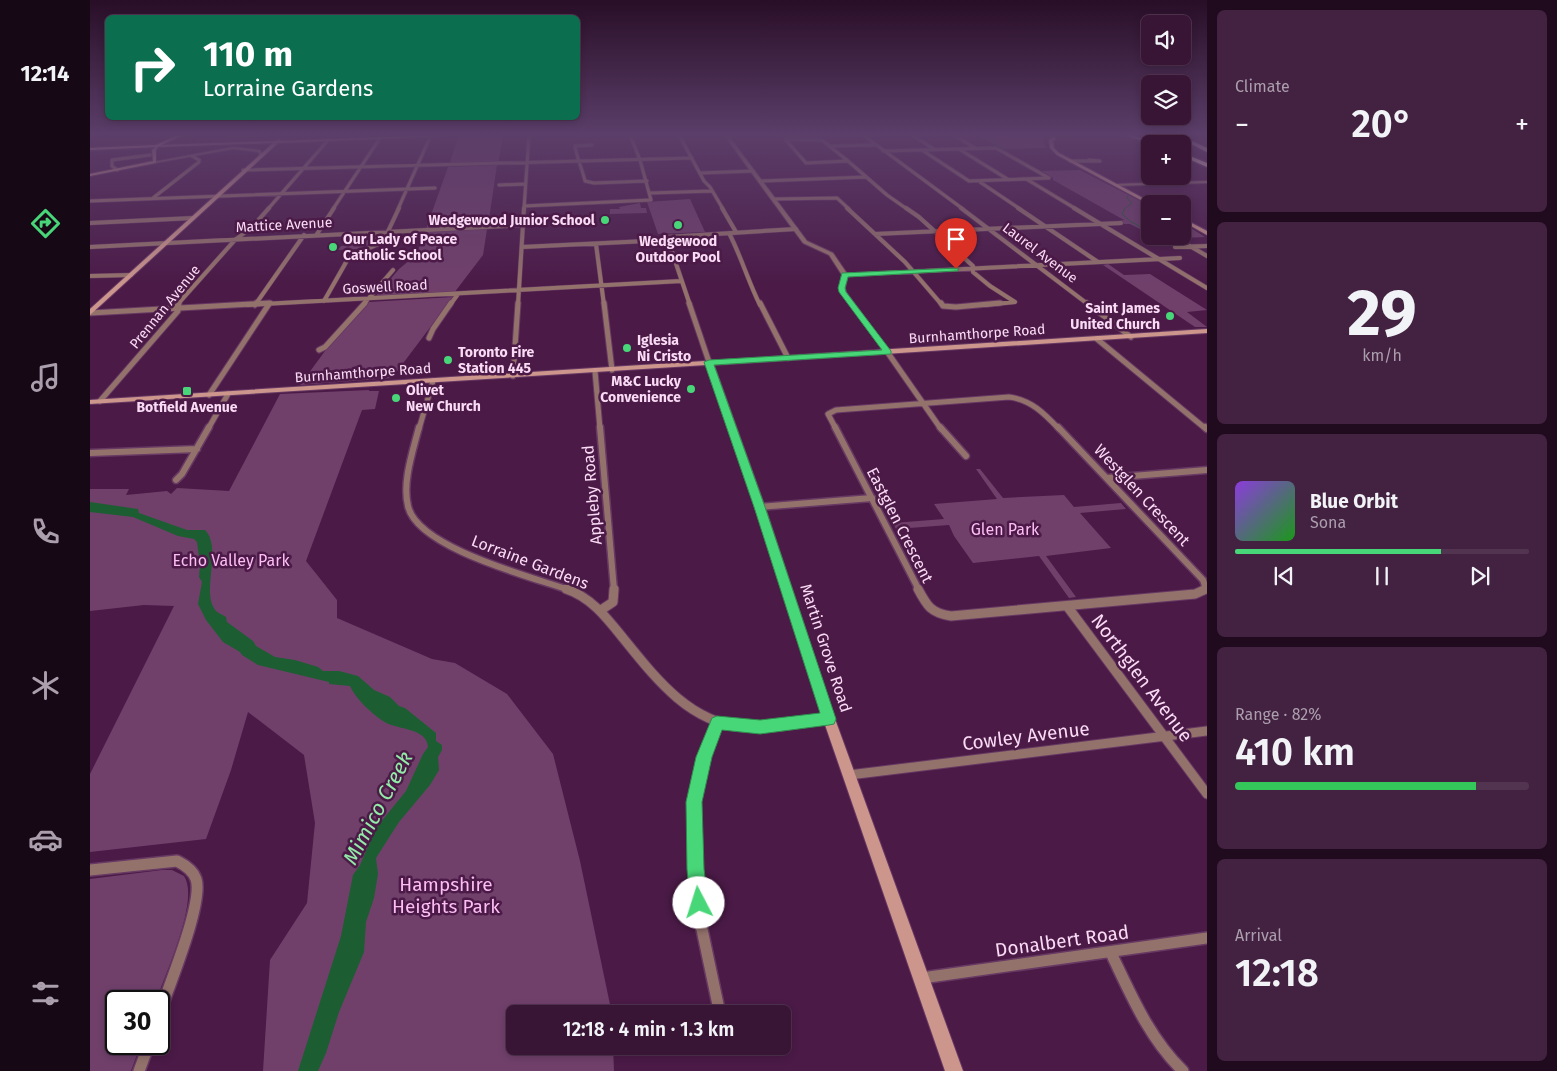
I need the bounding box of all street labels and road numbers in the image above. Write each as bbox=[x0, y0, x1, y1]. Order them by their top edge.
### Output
street label: Mattice Avenue bbox=[235, 214, 333, 236]
street label: Laurel Avenue bbox=[999, 219, 1081, 287]
street label: Prennan Avenue bbox=[126, 262, 204, 352]
street label: Goswell Road bbox=[342, 276, 428, 298]
street label: Burnhamthorpe Road bbox=[908, 321, 1046, 347]
street label: Burnhamthorpe Road bbox=[294, 360, 432, 386]
street label: Westglen Crescent bbox=[1090, 440, 1194, 550]
street label: Appleby Road bbox=[578, 444, 606, 546]
street label: Eastglen Crescent bbox=[863, 464, 937, 586]
street label: Lorraine Gardens bbox=[469, 531, 591, 593]
street label: Martin Grove Road bbox=[796, 581, 856, 715]
street label: Northglen Avenue bbox=[1086, 609, 1198, 747]
street label: Cowley Avenue bbox=[961, 717, 1091, 755]
street label: Donalbert Road bbox=[994, 920, 1130, 962]

